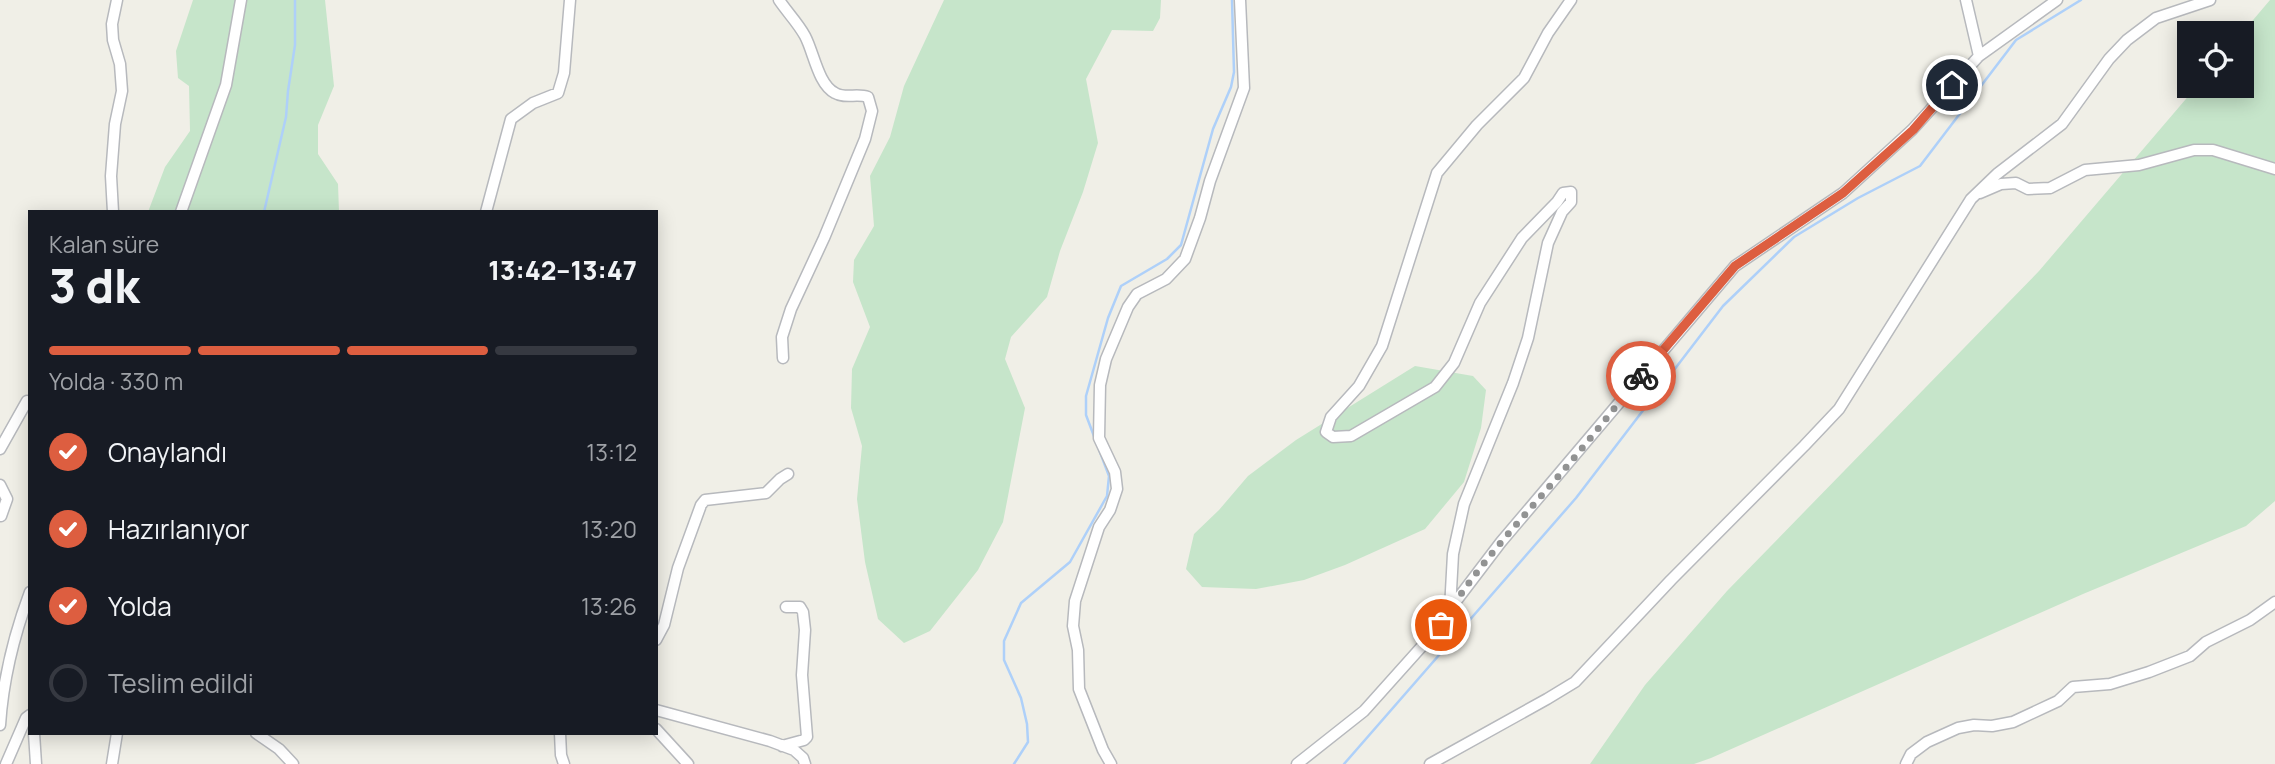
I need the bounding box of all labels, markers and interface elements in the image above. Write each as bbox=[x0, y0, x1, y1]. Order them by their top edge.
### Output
map controls bbox=[2177, 21, 2254, 98]
button: locate bbox=[2177, 21, 2254, 98]
pin bbox=[1922, 55, 1982, 115]
icon: home bbox=[1933, 66, 1971, 104]
text: Kalan süre bbox=[49, 228, 159, 260]
text: 13:42–13:47 bbox=[488, 252, 637, 288]
text: 3 dk bbox=[49, 254, 140, 317]
courier bbox=[1606, 341, 1676, 411]
icon: bike bbox=[1622, 357, 1660, 395]
text: Yolda · 330 m bbox=[49, 365, 183, 397]
icon: check bbox=[49, 433, 87, 471]
text: Onaylandı bbox=[108, 434, 227, 470]
text: 13:12 bbox=[586, 436, 637, 468]
icon: check bbox=[49, 510, 87, 548]
text: Hazırlanıyor bbox=[108, 511, 249, 547]
text: 13:20 bbox=[581, 513, 637, 545]
icon: check bbox=[49, 587, 87, 625]
text: Yolda bbox=[108, 588, 172, 624]
text: 13:26 bbox=[581, 590, 637, 622]
pin bbox=[1411, 595, 1471, 655]
icon: bag bbox=[1422, 606, 1460, 644]
text: Teslim edildi bbox=[108, 665, 254, 701]

